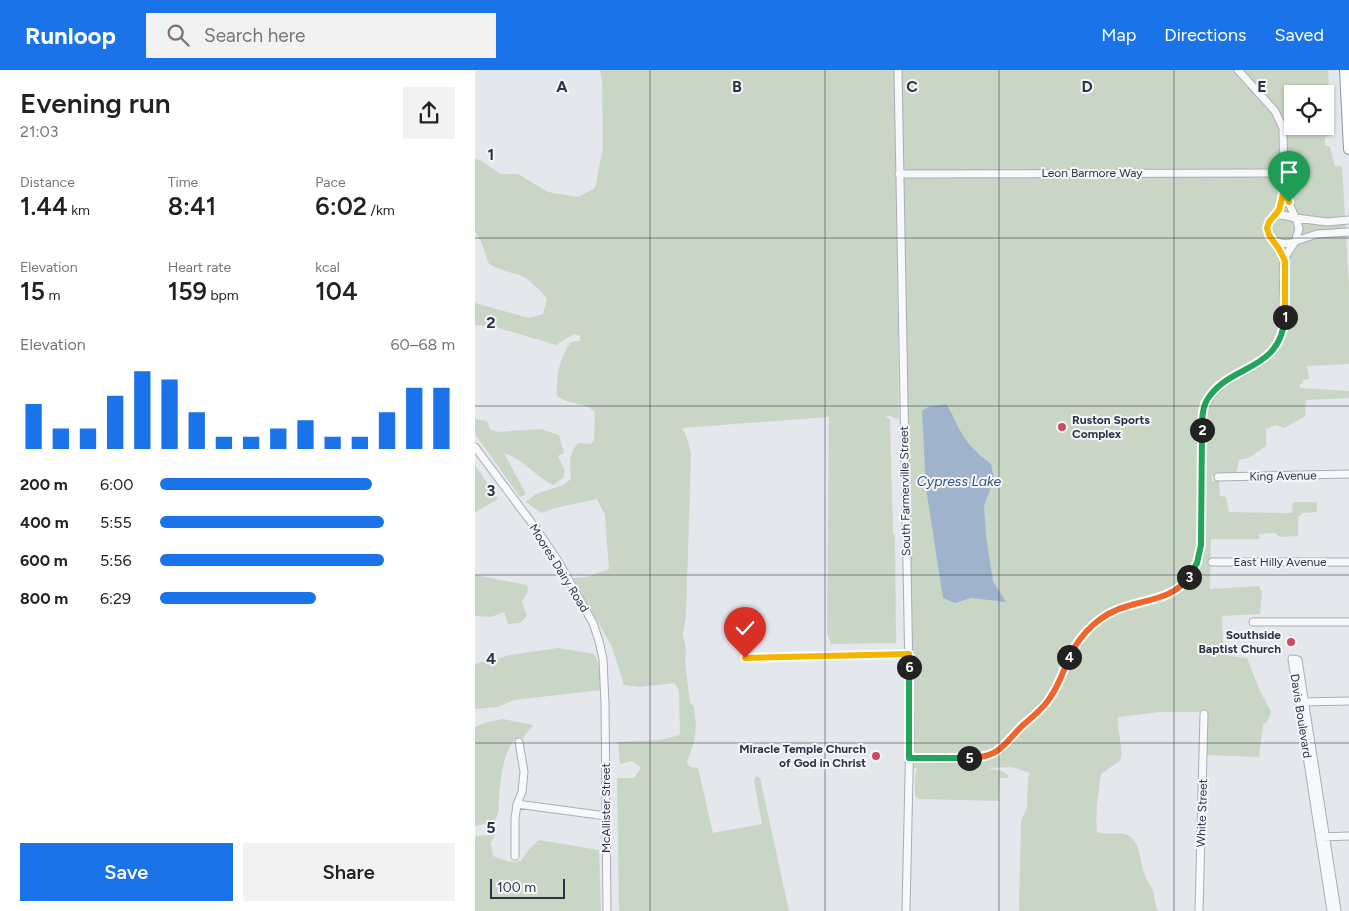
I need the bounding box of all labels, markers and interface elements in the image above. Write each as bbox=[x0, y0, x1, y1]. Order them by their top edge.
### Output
search box bbox=[146, 13, 496, 58]
text: Runloop bbox=[25, 21, 116, 50]
icon: search bbox=[164, 21, 192, 49]
text: Search here bbox=[204, 24, 305, 47]
text: Map bbox=[1101, 24, 1136, 46]
text: Directions bbox=[1164, 24, 1246, 46]
text: Saved bbox=[1274, 24, 1324, 46]
text: A bbox=[556, 77, 568, 96]
text: B bbox=[732, 77, 742, 96]
text: C bbox=[906, 77, 918, 96]
text: D bbox=[1081, 77, 1093, 96]
text: E bbox=[1257, 77, 1267, 96]
map controls bbox=[1284, 85, 1334, 135]
button: locate bbox=[1284, 85, 1334, 135]
text: Evening run bbox=[20, 86, 171, 120]
button: share bbox=[403, 87, 455, 139]
text: 21:03 bbox=[20, 122, 59, 141]
text: 1 bbox=[488, 145, 494, 164]
pin bbox=[1268, 151, 1310, 202]
icon: arrive bbox=[1275, 158, 1303, 186]
street label: Leon Barmore Way bbox=[1041, 166, 1143, 180]
text: Distance bbox=[20, 174, 75, 191]
text: Time bbox=[168, 174, 198, 191]
text: Pace bbox=[315, 174, 346, 191]
text: 1.44 bbox=[20, 191, 68, 221]
text: 8:41 bbox=[168, 191, 216, 221]
text: 6:02 bbox=[315, 191, 367, 221]
text: km bbox=[68, 202, 90, 219]
text: /km bbox=[367, 202, 395, 219]
text: Elevation bbox=[20, 259, 78, 276]
text: Heart rate bbox=[168, 259, 231, 276]
text: kcal bbox=[315, 259, 340, 276]
text: 15 bbox=[20, 276, 45, 306]
text: 159 bbox=[168, 276, 207, 306]
text: 104 bbox=[315, 276, 358, 306]
text: m bbox=[45, 287, 60, 304]
text: bpm bbox=[207, 287, 239, 304]
pin: 1 bbox=[1273, 304, 1297, 330]
text: 1 bbox=[1283, 309, 1288, 326]
text: 2 bbox=[486, 313, 496, 332]
text: Elevation bbox=[20, 335, 86, 354]
text: 60–68 m bbox=[390, 335, 455, 354]
place label: Ruston Sports Complex bbox=[1072, 413, 1150, 441]
pin: 2 bbox=[1189, 418, 1215, 442]
marker: Ruston Sports Complex bbox=[1056, 421, 1068, 433]
text: 2 bbox=[1198, 422, 1207, 439]
street label: South Farmerville Street bbox=[897, 425, 913, 556]
street label: King Avenue bbox=[1249, 468, 1317, 484]
water label: Cypress Lake bbox=[917, 473, 1002, 490]
text: 200 m bbox=[20, 475, 68, 494]
text: 6:00 bbox=[100, 475, 134, 494]
text: 3 bbox=[487, 481, 496, 500]
text: 400 m bbox=[20, 513, 69, 532]
text: 5:55 bbox=[100, 513, 132, 532]
street label: Moores Dairy Road bbox=[526, 521, 592, 615]
text: 600 m bbox=[20, 551, 68, 570]
text: 5:56 bbox=[100, 551, 132, 570]
street label: East Hilly Avenue bbox=[1233, 555, 1327, 569]
pin: 3 bbox=[1177, 564, 1201, 590]
text: 3 bbox=[1186, 569, 1193, 586]
text: 800 m bbox=[20, 589, 68, 608]
text: 6:29 bbox=[100, 589, 131, 608]
pin bbox=[724, 607, 766, 658]
icon: check bbox=[731, 614, 759, 642]
place label: Southside Baptist Church bbox=[1199, 628, 1281, 656]
marker: Southside Baptist Church bbox=[1285, 636, 1297, 648]
pin: 4 bbox=[1057, 644, 1081, 670]
text: 4 bbox=[486, 649, 496, 668]
text: 4 bbox=[1065, 649, 1074, 666]
pin: 6 bbox=[897, 654, 921, 680]
text: 6 bbox=[905, 659, 914, 676]
street label: Davis Boulevard bbox=[1287, 673, 1315, 759]
place label: Miracle Temple Church of God in Christ bbox=[739, 742, 866, 770]
pin: 5 bbox=[957, 746, 981, 770]
marker: Miracle Temple Church of God in Christ bbox=[870, 750, 882, 762]
text: 5 bbox=[965, 750, 974, 767]
street label: McAllister Street bbox=[599, 762, 613, 853]
street label: White Street bbox=[1194, 778, 1210, 848]
text: 5 bbox=[486, 818, 496, 837]
button: Save bbox=[20, 843, 233, 901]
button: Share bbox=[243, 843, 455, 901]
scale bar bbox=[490, 876, 565, 899]
text: 100 m bbox=[497, 879, 536, 896]

